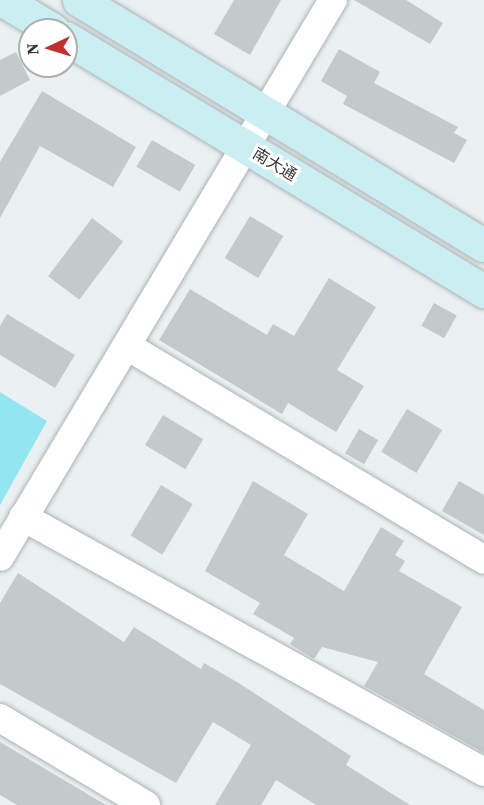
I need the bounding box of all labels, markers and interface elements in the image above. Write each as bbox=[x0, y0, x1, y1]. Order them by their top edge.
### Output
north arrow bbox=[18, 18, 78, 78]
text: N bbox=[21, 43, 43, 56]
street label: 南大通 bbox=[249, 143, 301, 185]

